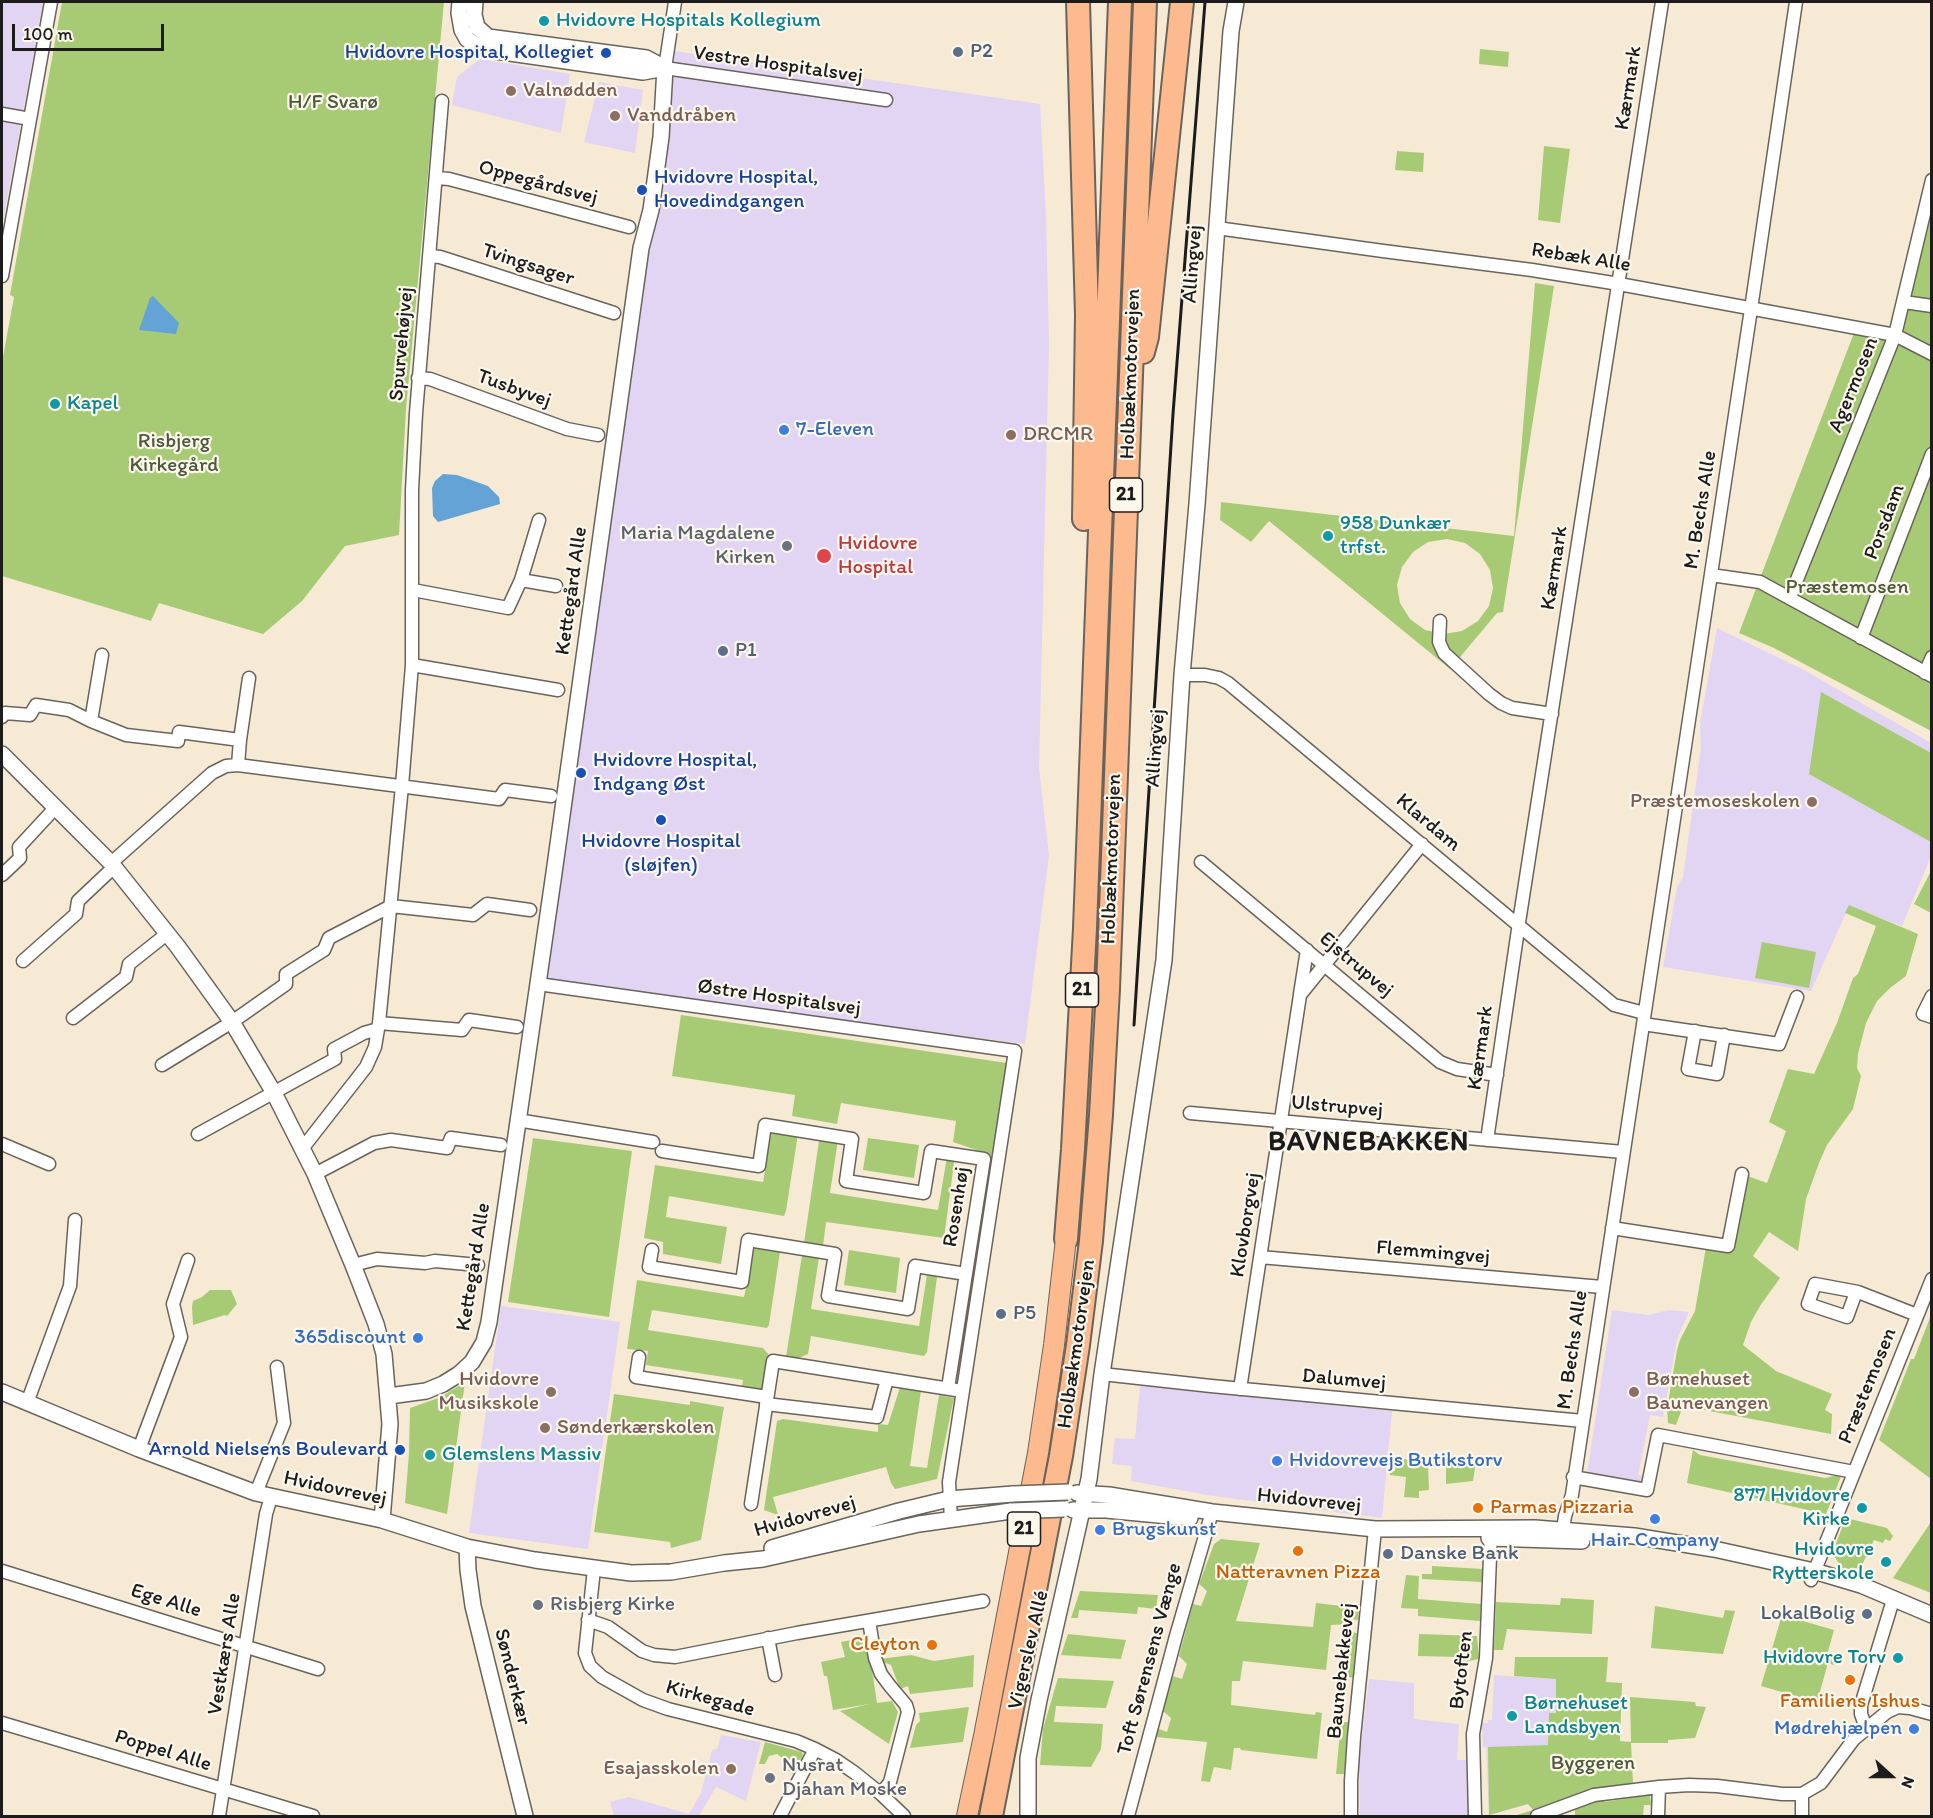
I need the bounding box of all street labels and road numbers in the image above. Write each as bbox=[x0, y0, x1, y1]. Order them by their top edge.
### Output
street label: Vestre Hospitalsvej bbox=[692, 41, 864, 89]
street label: Kærmark bbox=[1610, 44, 1648, 132]
street label: Oppegårdsvej bbox=[476, 155, 600, 211]
street label: Allingvej bbox=[1178, 224, 1208, 304]
street label: Tvingsager bbox=[479, 238, 577, 292]
street label: Rebæk Alle bbox=[1530, 238, 1632, 278]
street label: Spurvehøjvej bbox=[384, 286, 420, 402]
street label: Holbækmotorvejen bbox=[1115, 288, 1147, 460]
street label: Agermosen bbox=[1823, 333, 1885, 437]
street label: Tusbyvej bbox=[474, 364, 554, 414]
street label: M. Bechs Alle bbox=[1679, 449, 1723, 571]
road number: 21 bbox=[1110, 478, 1142, 512]
street label: Porsdam bbox=[1859, 481, 1911, 563]
street label: Kærmark bbox=[1536, 524, 1574, 612]
street label: Kettegård Alle bbox=[551, 525, 593, 657]
street label: Allingvej bbox=[1141, 708, 1171, 788]
street label: Holbækmotorvejen bbox=[1096, 773, 1128, 945]
street label: Klardam bbox=[1390, 788, 1466, 858]
street label: Ejstrupvej bbox=[1314, 927, 1398, 1003]
road number: 21 bbox=[1066, 973, 1098, 1007]
street label: Østre Hospitalsvej bbox=[696, 974, 862, 1022]
street label: Kærmark bbox=[1463, 1004, 1499, 1092]
street label: Ulstrupvej bbox=[1290, 1090, 1384, 1124]
street label: Rosenhøj bbox=[938, 1165, 976, 1249]
street label: Klovborgvej bbox=[1225, 1171, 1267, 1279]
street label: Kettegård Alle bbox=[451, 1201, 497, 1333]
street label: Flemmingvej bbox=[1375, 1235, 1491, 1271]
street label: Holbækmotorvejen bbox=[1053, 1258, 1101, 1430]
street label: M. Bechs Alle bbox=[1552, 1289, 1594, 1411]
street label: Præstemosen bbox=[1833, 1324, 1903, 1448]
street label: Dalumvej bbox=[1301, 1364, 1387, 1396]
street label: Hvidovrevej bbox=[281, 1466, 389, 1512]
street label: Hvidovrevej bbox=[1256, 1483, 1362, 1519]
street label: Hvidovrevej bbox=[751, 1490, 859, 1544]
road number: 21 bbox=[1008, 1512, 1040, 1546]
street label: Toft Sørensens Vænge bbox=[1112, 1560, 1188, 1758]
street label: Ege Alle bbox=[128, 1578, 204, 1624]
street label: Vigerslev Allé bbox=[1003, 1588, 1055, 1712]
street label: Vestkærs Alle bbox=[203, 1591, 247, 1717]
street label: Baunebakkevej bbox=[1322, 1602, 1362, 1740]
street label: Sønderkær bbox=[488, 1626, 536, 1728]
street label: Bytoften bbox=[1445, 1629, 1479, 1711]
street label: Kirkegade bbox=[663, 1675, 757, 1723]
street label: Poppel Alle bbox=[112, 1724, 214, 1778]

